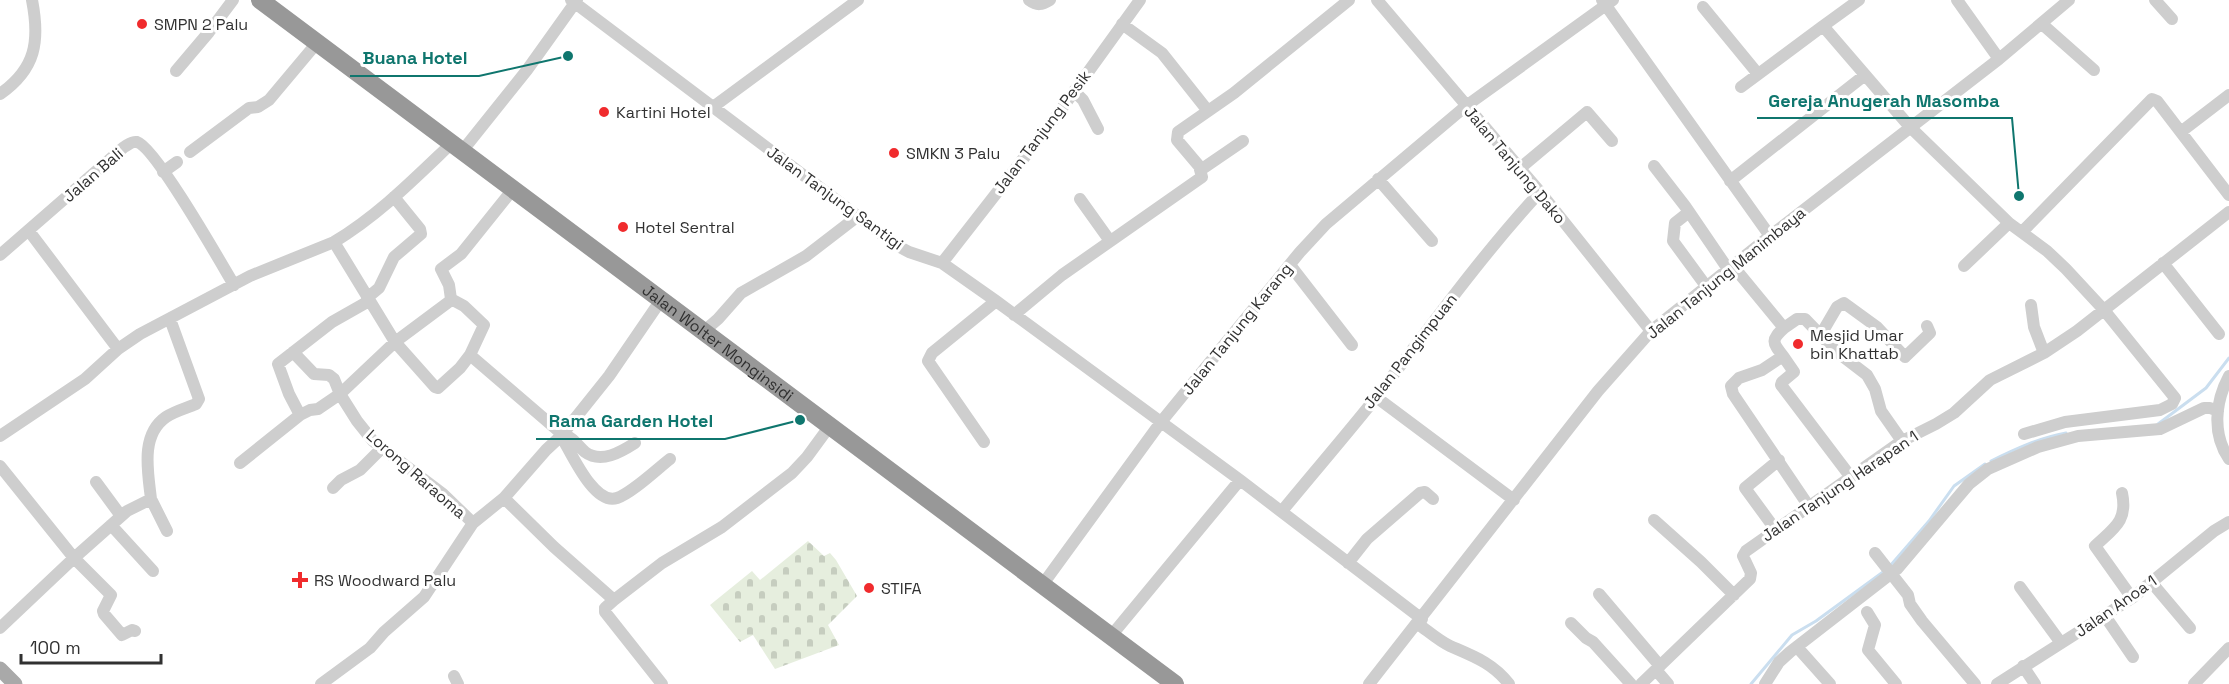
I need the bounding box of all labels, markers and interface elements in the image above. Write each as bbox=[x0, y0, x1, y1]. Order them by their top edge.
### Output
place label: SMPN 2 Palu bbox=[154, 14, 248, 35]
marker: SMPN 2 Palu bbox=[135, 17, 149, 31]
callout: Buana Hotel bbox=[350, 40, 479, 76]
text: Buana Hotel bbox=[362, 46, 468, 69]
street label: Jalan Tanjung Pesik bbox=[989, 66, 1096, 198]
callout: Gereja Anugerah Masomba bbox=[1757, 82, 2012, 118]
text: Gereja Anugerah Masomba bbox=[1768, 89, 2000, 112]
place label: Kartini Hotel bbox=[616, 102, 711, 123]
street label: Jalan Tanjung Dako bbox=[1459, 102, 1571, 228]
marker: Kartini Hotel bbox=[597, 105, 611, 119]
street label: Jalan Tanjung Santigi bbox=[763, 141, 907, 255]
street label: Jalan Bali bbox=[59, 143, 127, 207]
place label: SMKN 3 Palu bbox=[906, 143, 1000, 164]
marker: SMKN 3 Palu bbox=[887, 146, 901, 160]
street label: Jalan Tanjung Manimbaya bbox=[1642, 202, 1810, 344]
place label: Hotel Sentral bbox=[635, 217, 735, 238]
marker: Hotel Sentral bbox=[616, 220, 630, 234]
street label: Jalan Tanjung Karang bbox=[1177, 259, 1297, 399]
street label: Jalan Wolter Monginsidi bbox=[638, 279, 798, 406]
street label: Jalan Pangimpuan bbox=[1358, 289, 1462, 413]
place label: Mesjid Umar bin Khattab bbox=[1810, 325, 1904, 364]
marker: Mesjid Umar bin Khattab bbox=[1791, 337, 1805, 351]
callout: Rama Garden Hotel bbox=[536, 403, 725, 439]
text: Rama Garden Hotel bbox=[549, 409, 713, 432]
street label: Lorong Raraoma bbox=[362, 425, 470, 523]
street label: Jalan Tanjung Harapan 1 bbox=[1758, 426, 1922, 546]
place label: RS Woodward Palu bbox=[314, 570, 456, 591]
street label: Jalan Anoa 1 bbox=[2071, 570, 2161, 642]
marker: RS Woodward Palu bbox=[291, 571, 309, 589]
place label: STIFA bbox=[881, 578, 922, 599]
marker: STIFA bbox=[862, 581, 876, 595]
scale bar bbox=[21, 627, 160, 665]
text: 100 m bbox=[30, 636, 81, 659]

